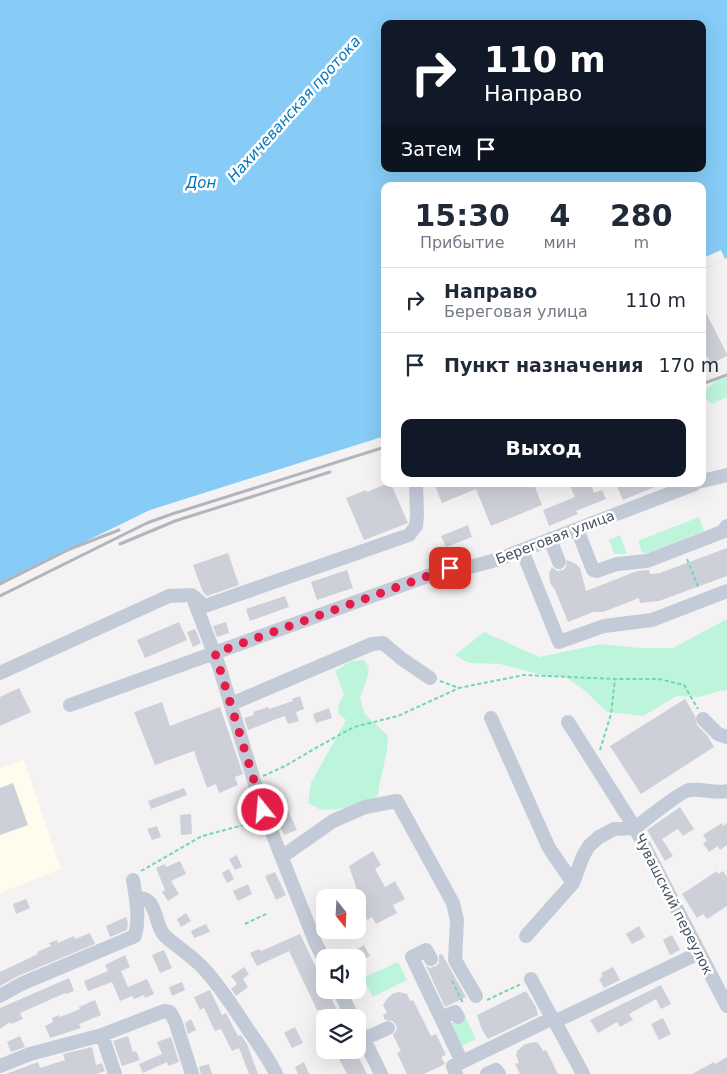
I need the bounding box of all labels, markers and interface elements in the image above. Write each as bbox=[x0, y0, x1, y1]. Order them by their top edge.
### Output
water label: Нахичеванская протока bbox=[224, 32, 364, 186]
icon: right bbox=[401, 40, 466, 105]
text: 110 m bbox=[484, 40, 606, 80]
text: Направо bbox=[484, 81, 582, 106]
icon: arrive bbox=[472, 135, 500, 163]
text: Затем bbox=[401, 138, 462, 160]
water label: Дон bbox=[185, 174, 217, 192]
text: 15:30 bbox=[414, 198, 510, 233]
text: 4 bbox=[550, 198, 570, 233]
text: 280 bbox=[610, 198, 673, 233]
text: Прибытие bbox=[420, 233, 505, 252]
text: мин bbox=[543, 233, 576, 252]
text: m bbox=[633, 233, 649, 252]
text: Направо bbox=[444, 280, 537, 302]
icon: right bbox=[401, 286, 429, 314]
text: 110 m bbox=[625, 289, 686, 311]
text: Береговая улица bbox=[444, 302, 588, 321]
icon: arrive bbox=[401, 351, 429, 379]
text: Пункт назначения bbox=[444, 354, 643, 376]
text: 170 m bbox=[658, 354, 719, 376]
button: Выход bbox=[401, 419, 686, 477]
street label: Береговая улица bbox=[493, 507, 617, 567]
pin bbox=[429, 547, 471, 589]
icon: arrive bbox=[436, 554, 464, 582]
position arrow bbox=[236, 783, 288, 835]
street label: Чувашский переулок bbox=[631, 831, 717, 977]
north arrow bbox=[316, 889, 366, 939]
map controls bbox=[316, 889, 366, 1059]
button: sound bbox=[316, 949, 366, 999]
button: layers bbox=[316, 1009, 366, 1059]

